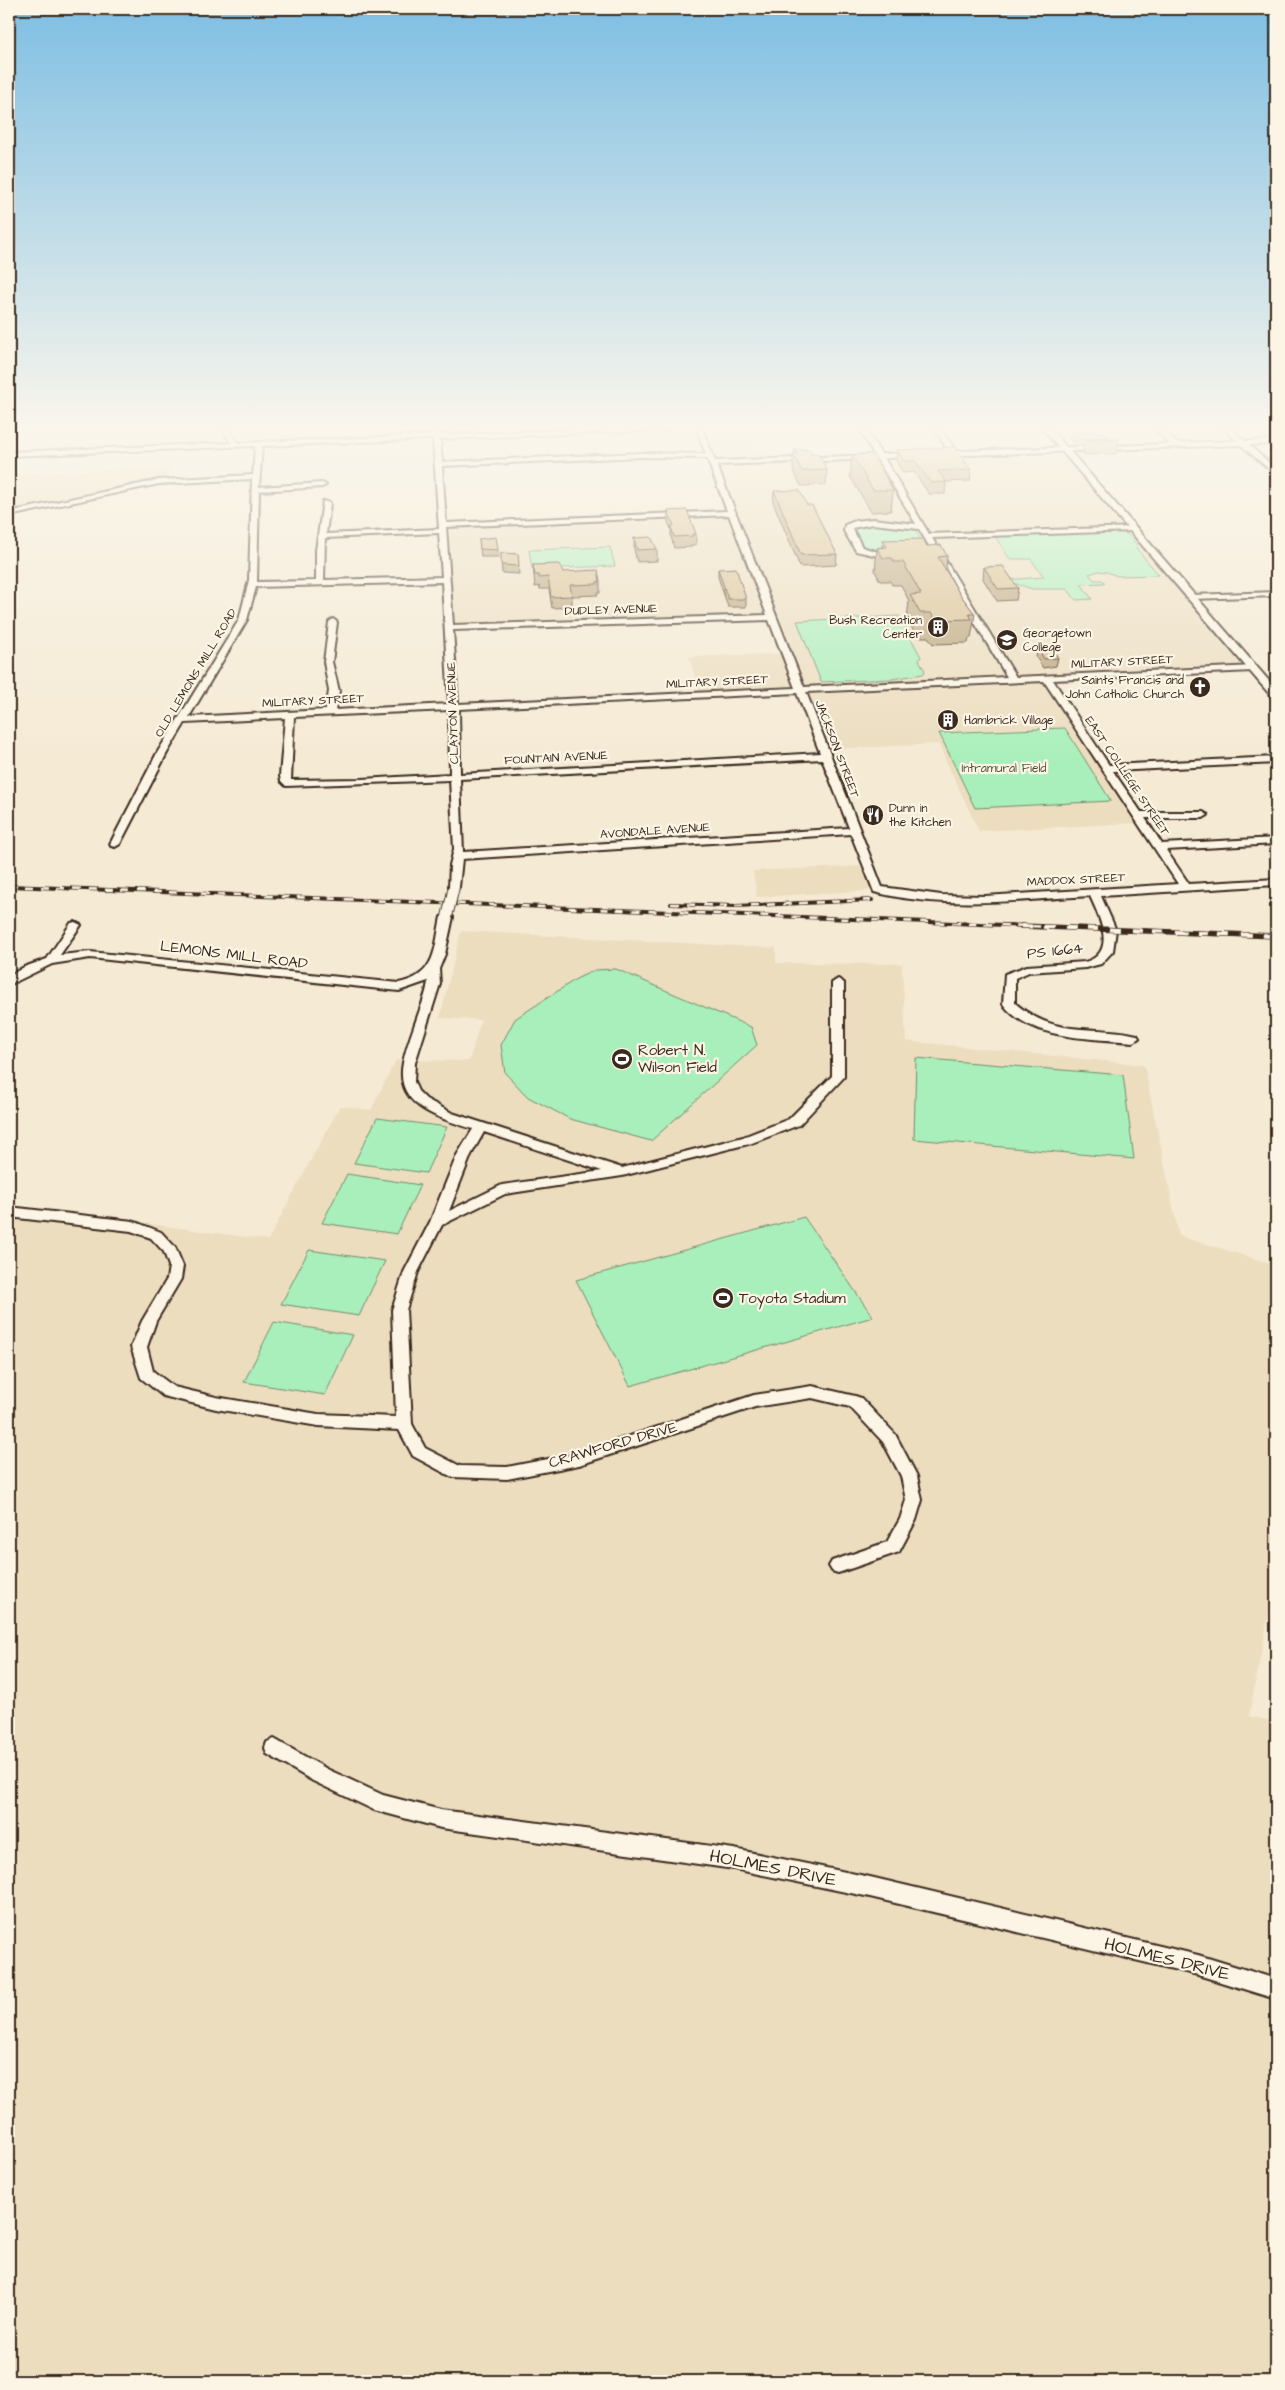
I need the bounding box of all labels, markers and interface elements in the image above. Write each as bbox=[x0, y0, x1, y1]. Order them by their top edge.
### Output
street label: DUDLEY AVENUE bbox=[564, 600, 658, 620]
street label: OLD LEMONS MILL ROAD bbox=[151, 605, 241, 741]
place label: Bush Recreation Center bbox=[829, 612, 922, 643]
building icon: Bush Recreation Center bbox=[926, 615, 950, 639]
place label: Georgetown College bbox=[1023, 625, 1091, 657]
school or university icon: Georgetown College bbox=[995, 628, 1019, 652]
street label: MILITARY STREET bbox=[1071, 651, 1174, 673]
street label: CLAYTON AVENUE bbox=[443, 662, 463, 764]
street label: MILITARY STREET bbox=[666, 671, 769, 693]
place label: Saints Francis and John Catholic Church bbox=[1065, 672, 1184, 703]
church icon: Saints Francis and John Catholic Church bbox=[1188, 675, 1212, 699]
street label: MILITARY STREET bbox=[262, 690, 365, 712]
street label: JACKSON STREET bbox=[811, 698, 864, 801]
building icon: Hambrick Village bbox=[936, 708, 960, 732]
place label: Hambrick Village bbox=[964, 712, 1054, 730]
street label: EAST COLLEGE STREET bbox=[1081, 713, 1174, 839]
street label: FOUNTAIN AVENUE bbox=[504, 747, 608, 769]
park label: Intramural Field bbox=[962, 760, 1046, 777]
place label: Dunn in the Kitchen bbox=[889, 800, 951, 831]
restaurant icon: Dunn in the Kitchen bbox=[861, 803, 885, 827]
street label: AVONDALE AVENUE bbox=[599, 819, 711, 843]
street label: MADDOX STREET bbox=[1026, 869, 1126, 891]
street label: LEMONS MILL ROAD bbox=[159, 936, 309, 974]
street label: PS 1664 bbox=[1026, 938, 1084, 964]
place label: Robert N. Wilson Field bbox=[638, 1040, 717, 1078]
sports icon: Robert N. Wilson Field bbox=[610, 1047, 634, 1071]
sports icon: Toyota Stadium bbox=[711, 1286, 735, 1310]
place label: Toyota Stadium bbox=[739, 1288, 846, 1310]
street label: CRAWFORD DRIVE bbox=[546, 1417, 680, 1473]
street label: HOLMES DRIVE bbox=[707, 1843, 839, 1893]
street label: HOLMES DRIVE bbox=[1101, 1931, 1233, 1987]

